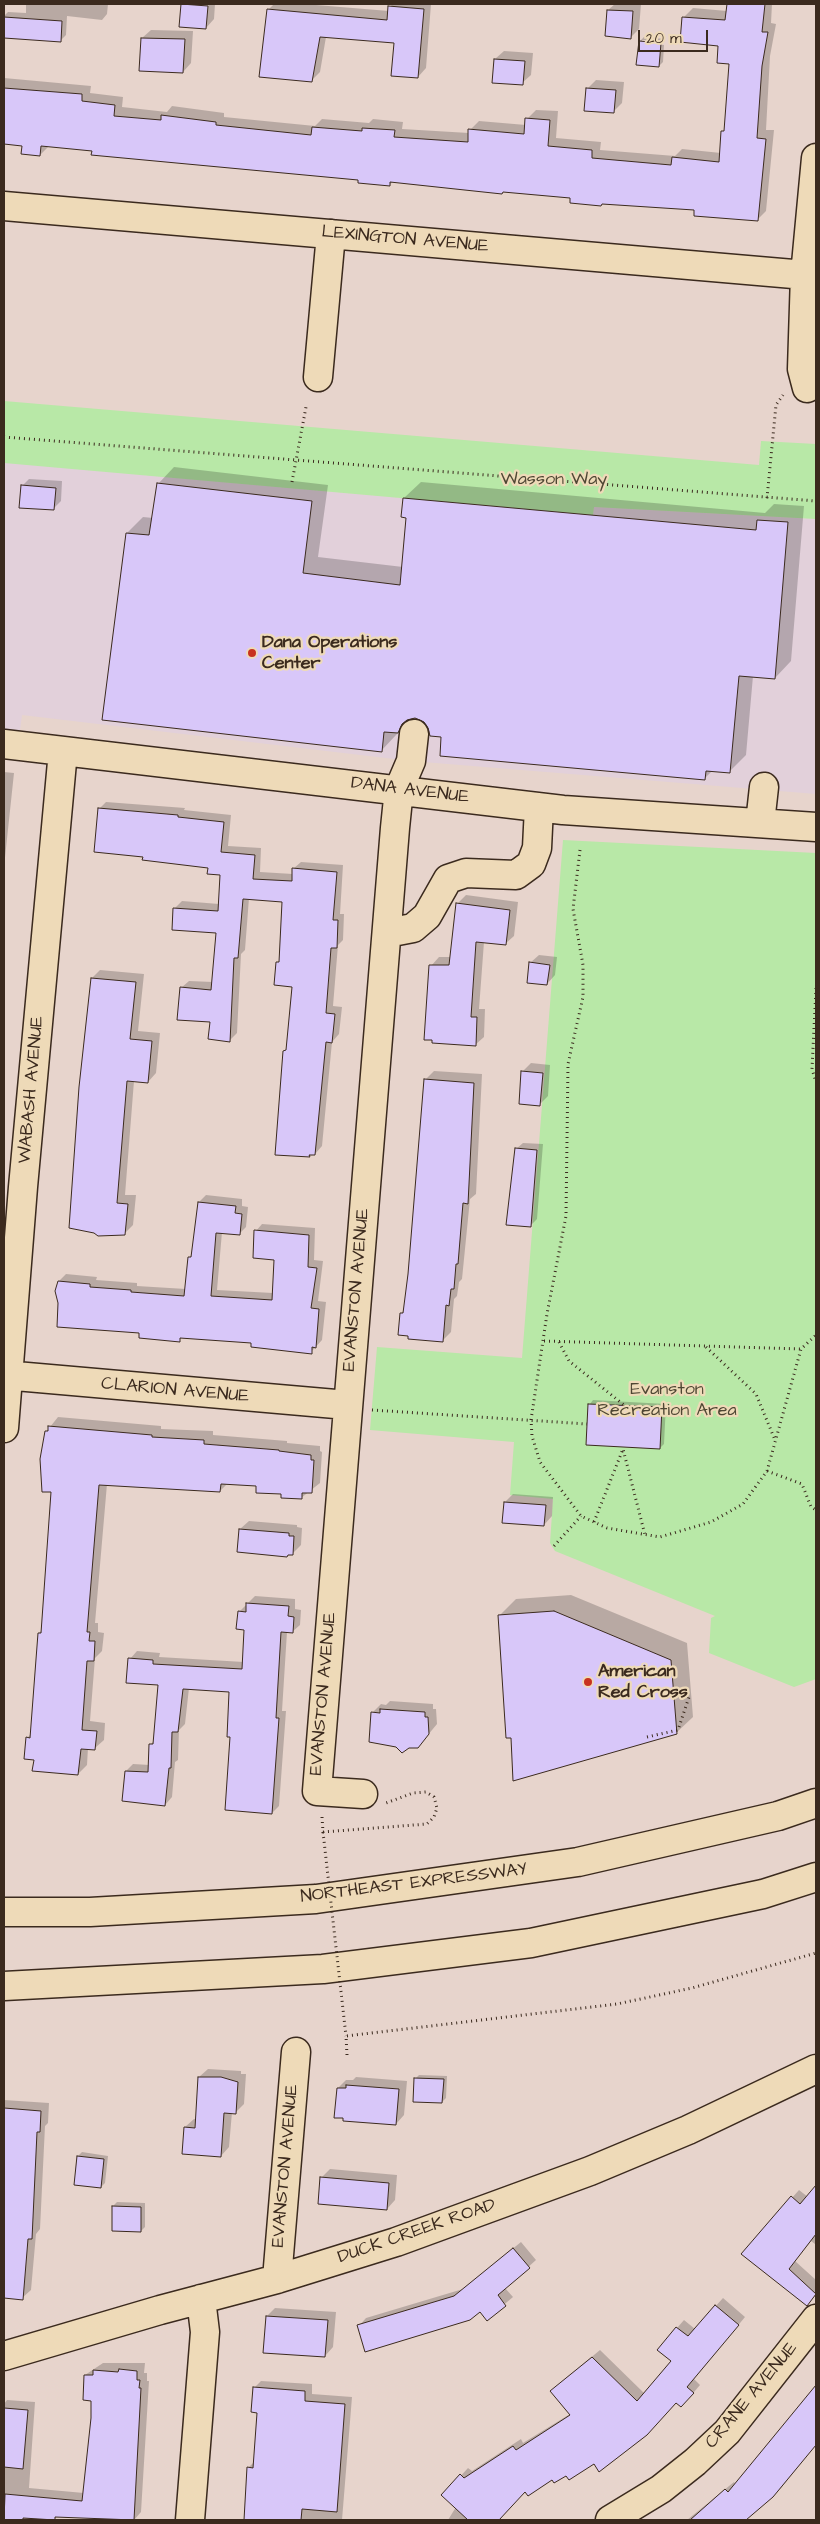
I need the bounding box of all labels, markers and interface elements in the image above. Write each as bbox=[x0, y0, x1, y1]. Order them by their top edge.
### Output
scale bar bbox=[640, 20, 710, 52]
text: 20 m bbox=[646, 28, 682, 49]
street label: LEXINGTON AVENUE bbox=[321, 222, 489, 258]
park label: Wasson Way bbox=[501, 469, 607, 491]
place label: Dana Operations Center bbox=[262, 632, 397, 674]
marker: Dana Operations Center bbox=[246, 647, 258, 659]
street label: DANA AVENUE bbox=[350, 773, 470, 809]
street label: WABASH AVENUE bbox=[15, 1015, 49, 1165]
street label: EVANSTON AVENUE bbox=[339, 1208, 375, 1372]
street label: CLARION AVENUE bbox=[100, 1374, 250, 1408]
park label: Evanston Recreation Area bbox=[597, 1379, 737, 1422]
street label: EVANSTON AVENUE bbox=[306, 1612, 342, 1776]
place label: American Red Cross bbox=[598, 1661, 688, 1704]
marker: American Red Cross bbox=[582, 1676, 594, 1688]
street label: NORTHEAST EXPRESSWAY bbox=[299, 1859, 529, 1909]
street label: EVANSTON AVENUE bbox=[268, 2084, 304, 2248]
street label: DUCK CREEK ROAD bbox=[335, 2195, 499, 2269]
street label: CRANE AVENUE bbox=[701, 2339, 803, 2453]

